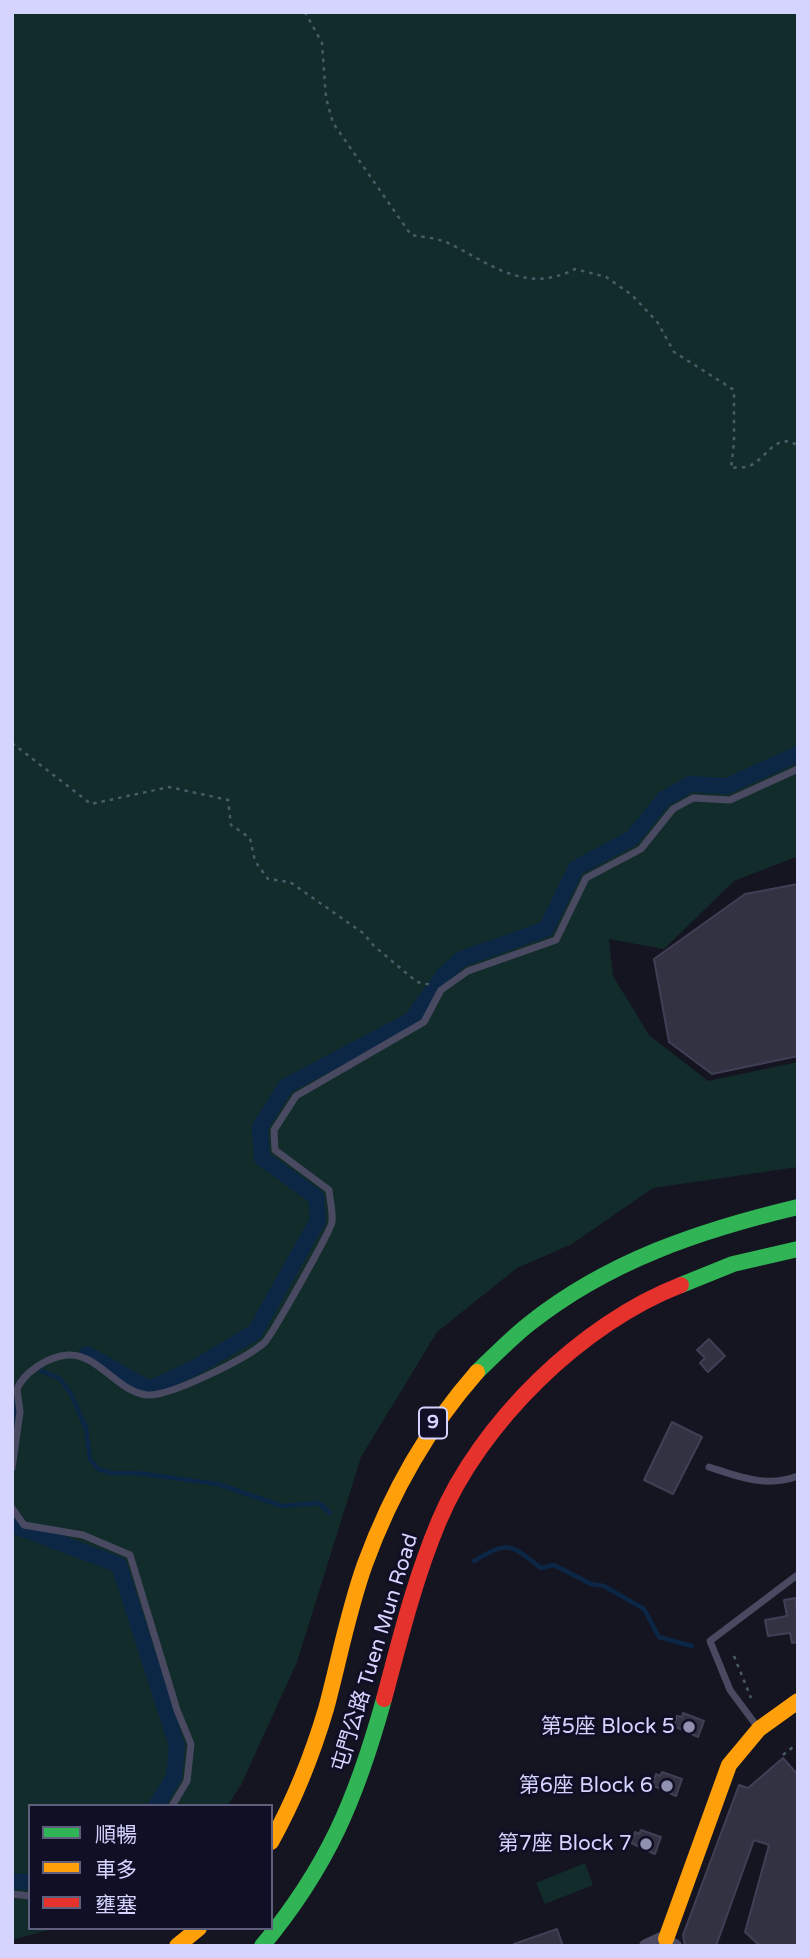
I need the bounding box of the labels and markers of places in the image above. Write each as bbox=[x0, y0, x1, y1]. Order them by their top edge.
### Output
place label: 第5座 Block 5 bbox=[541, 1714, 675, 1740]
marker: 第5座 Block 5 bbox=[681, 1719, 697, 1735]
place label: 第6座 Block 6 bbox=[519, 1773, 653, 1799]
marker: 第6座 Block 6 bbox=[659, 1778, 675, 1794]
place label: 第7座 Block 7 bbox=[498, 1831, 632, 1857]
marker: 第7座 Block 7 bbox=[638, 1836, 654, 1852]

